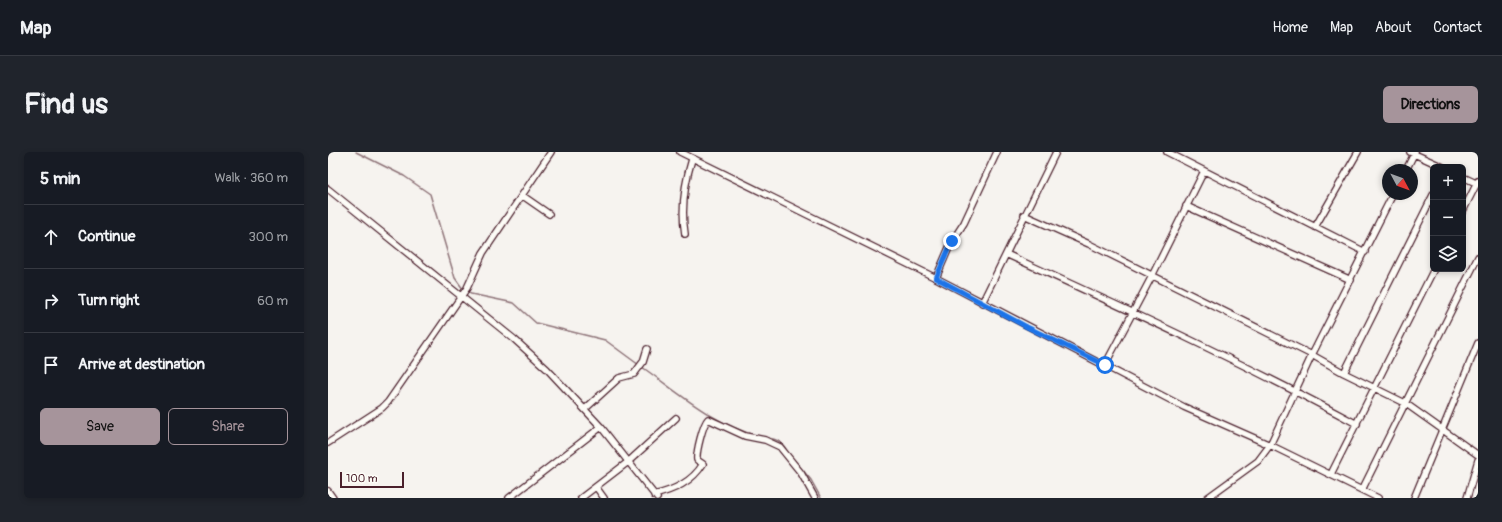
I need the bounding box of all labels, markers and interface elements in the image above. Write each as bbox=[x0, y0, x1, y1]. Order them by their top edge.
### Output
text: Map bbox=[20, 16, 51, 40]
text: Home bbox=[1273, 19, 1308, 36]
text: Map bbox=[1330, 19, 1353, 36]
text: About bbox=[1375, 19, 1411, 36]
text: Contact bbox=[1433, 19, 1482, 36]
button: Directions bbox=[1383, 86, 1478, 123]
text: Find us bbox=[24, 87, 108, 122]
north arrow bbox=[1382, 164, 1418, 200]
map controls bbox=[1430, 164, 1466, 272]
button: + bbox=[1430, 164, 1466, 200]
text: 5 min bbox=[40, 168, 80, 189]
text: Walk · 360 m bbox=[214, 170, 288, 186]
button: − bbox=[1430, 200, 1466, 236]
icon: ahead bbox=[40, 226, 62, 248]
text: Continue bbox=[78, 227, 136, 246]
text: 300 m bbox=[249, 229, 288, 245]
route end bbox=[943, 232, 961, 250]
button: layers bbox=[1430, 236, 1466, 272]
icon: right bbox=[40, 290, 62, 312]
text: Turn right bbox=[78, 291, 139, 310]
text: 60 m bbox=[257, 293, 288, 309]
icon: arrive bbox=[40, 354, 62, 376]
text: Arrive at destination bbox=[78, 355, 205, 374]
route start bbox=[1096, 356, 1114, 374]
button: Save bbox=[40, 408, 160, 445]
button: Share bbox=[168, 408, 288, 445]
scale bar bbox=[340, 470, 404, 489]
text: 100 m bbox=[346, 472, 377, 485]

